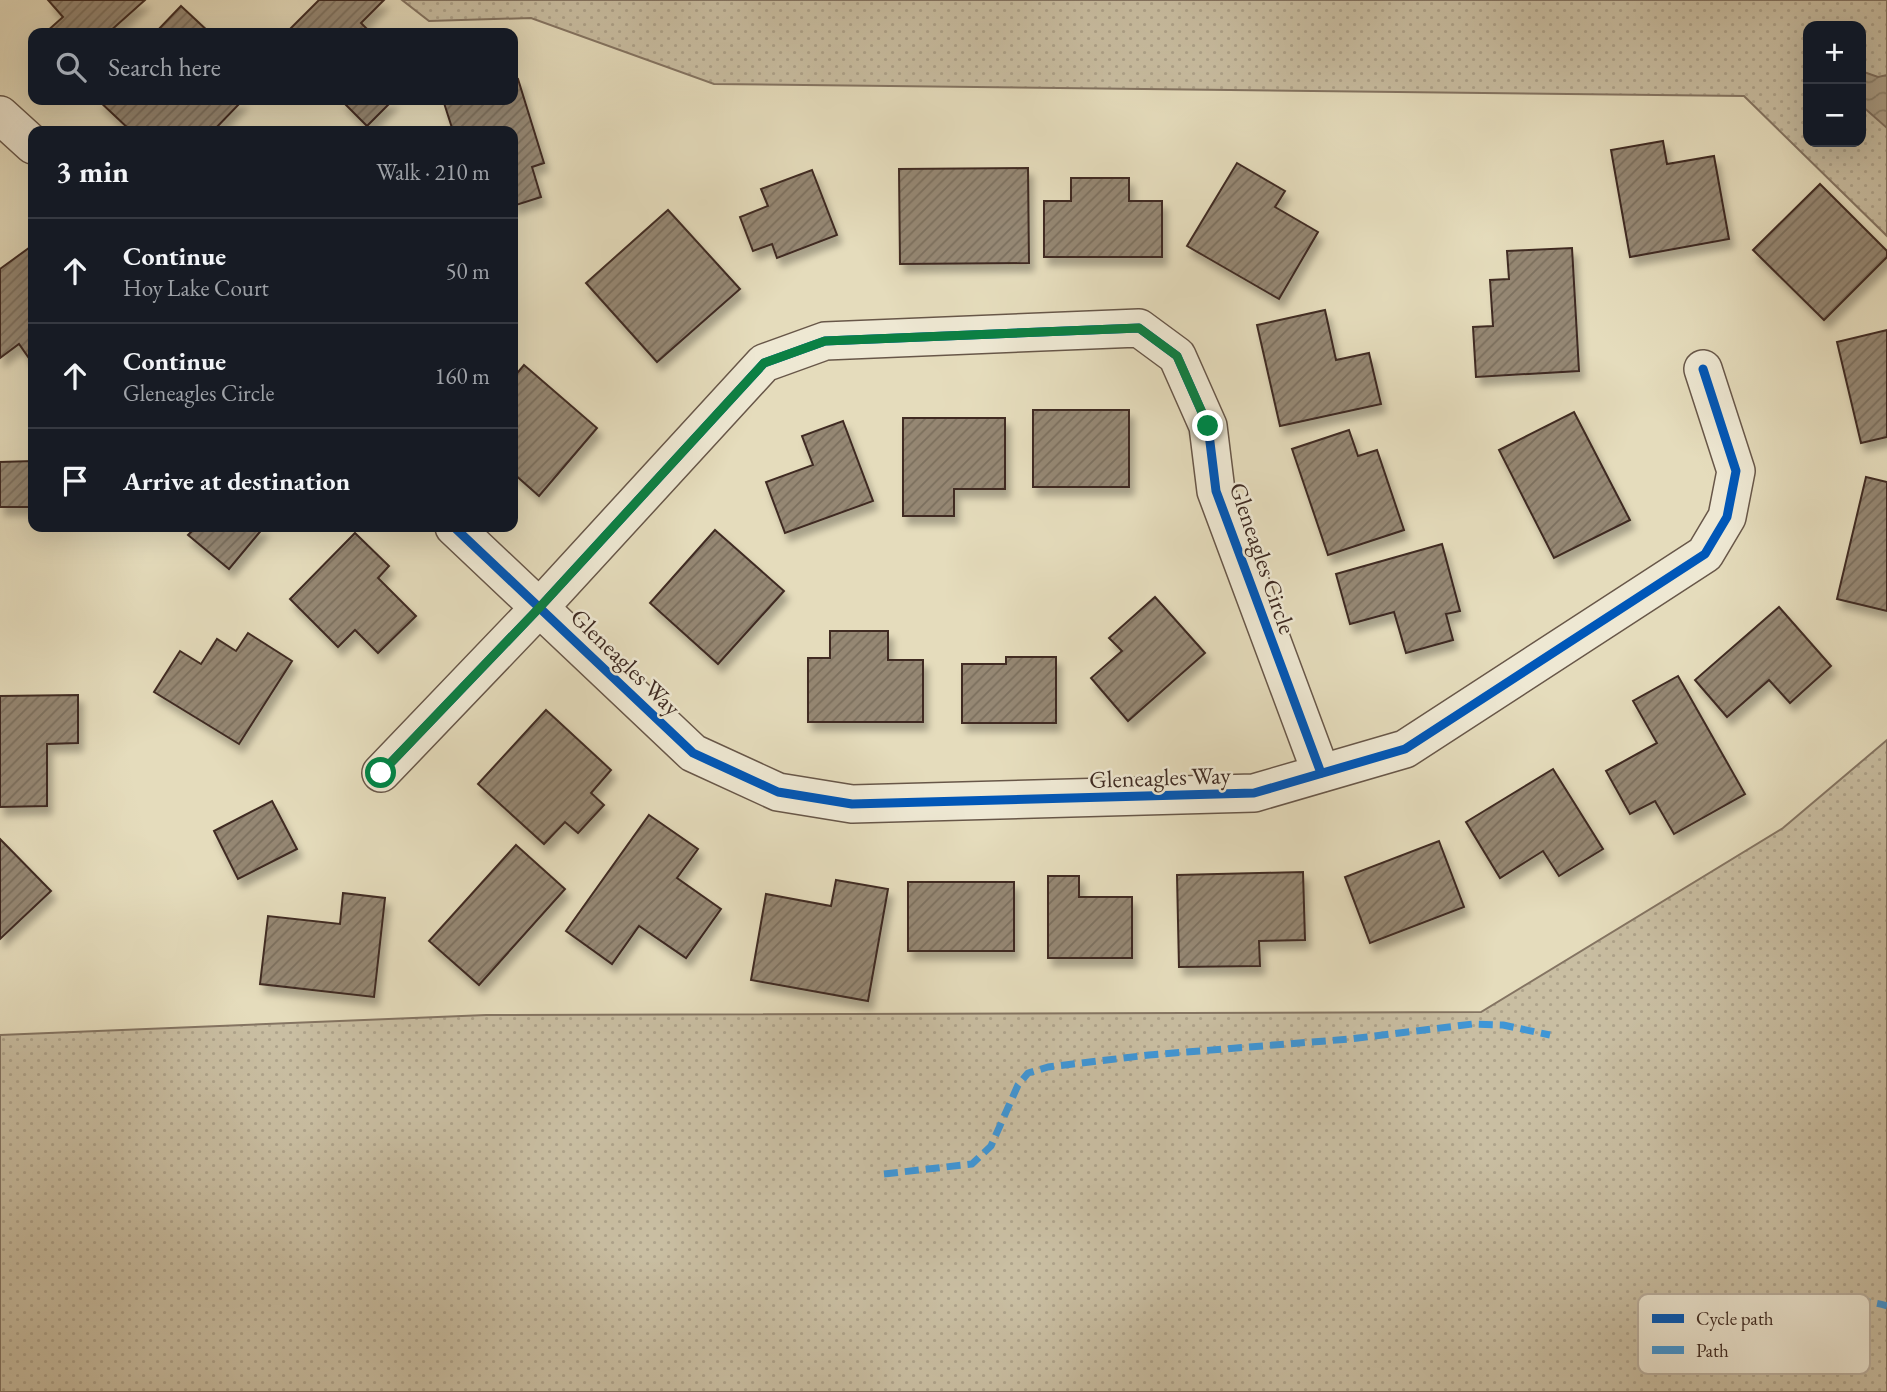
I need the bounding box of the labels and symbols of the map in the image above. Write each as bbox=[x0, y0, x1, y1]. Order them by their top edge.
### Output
route end bbox=[1192, 410, 1223, 441]
street label: Gleneagles Circle bbox=[1223, 478, 1303, 638]
street label: Gleneagles Way bbox=[564, 602, 688, 723]
route start bbox=[365, 757, 396, 788]
street label: Gleneagles Way bbox=[1089, 759, 1232, 795]
legend bbox=[1638, 1294, 1870, 1374]
text: Cycle path bbox=[1696, 1306, 1774, 1331]
text: Path bbox=[1696, 1338, 1729, 1363]

